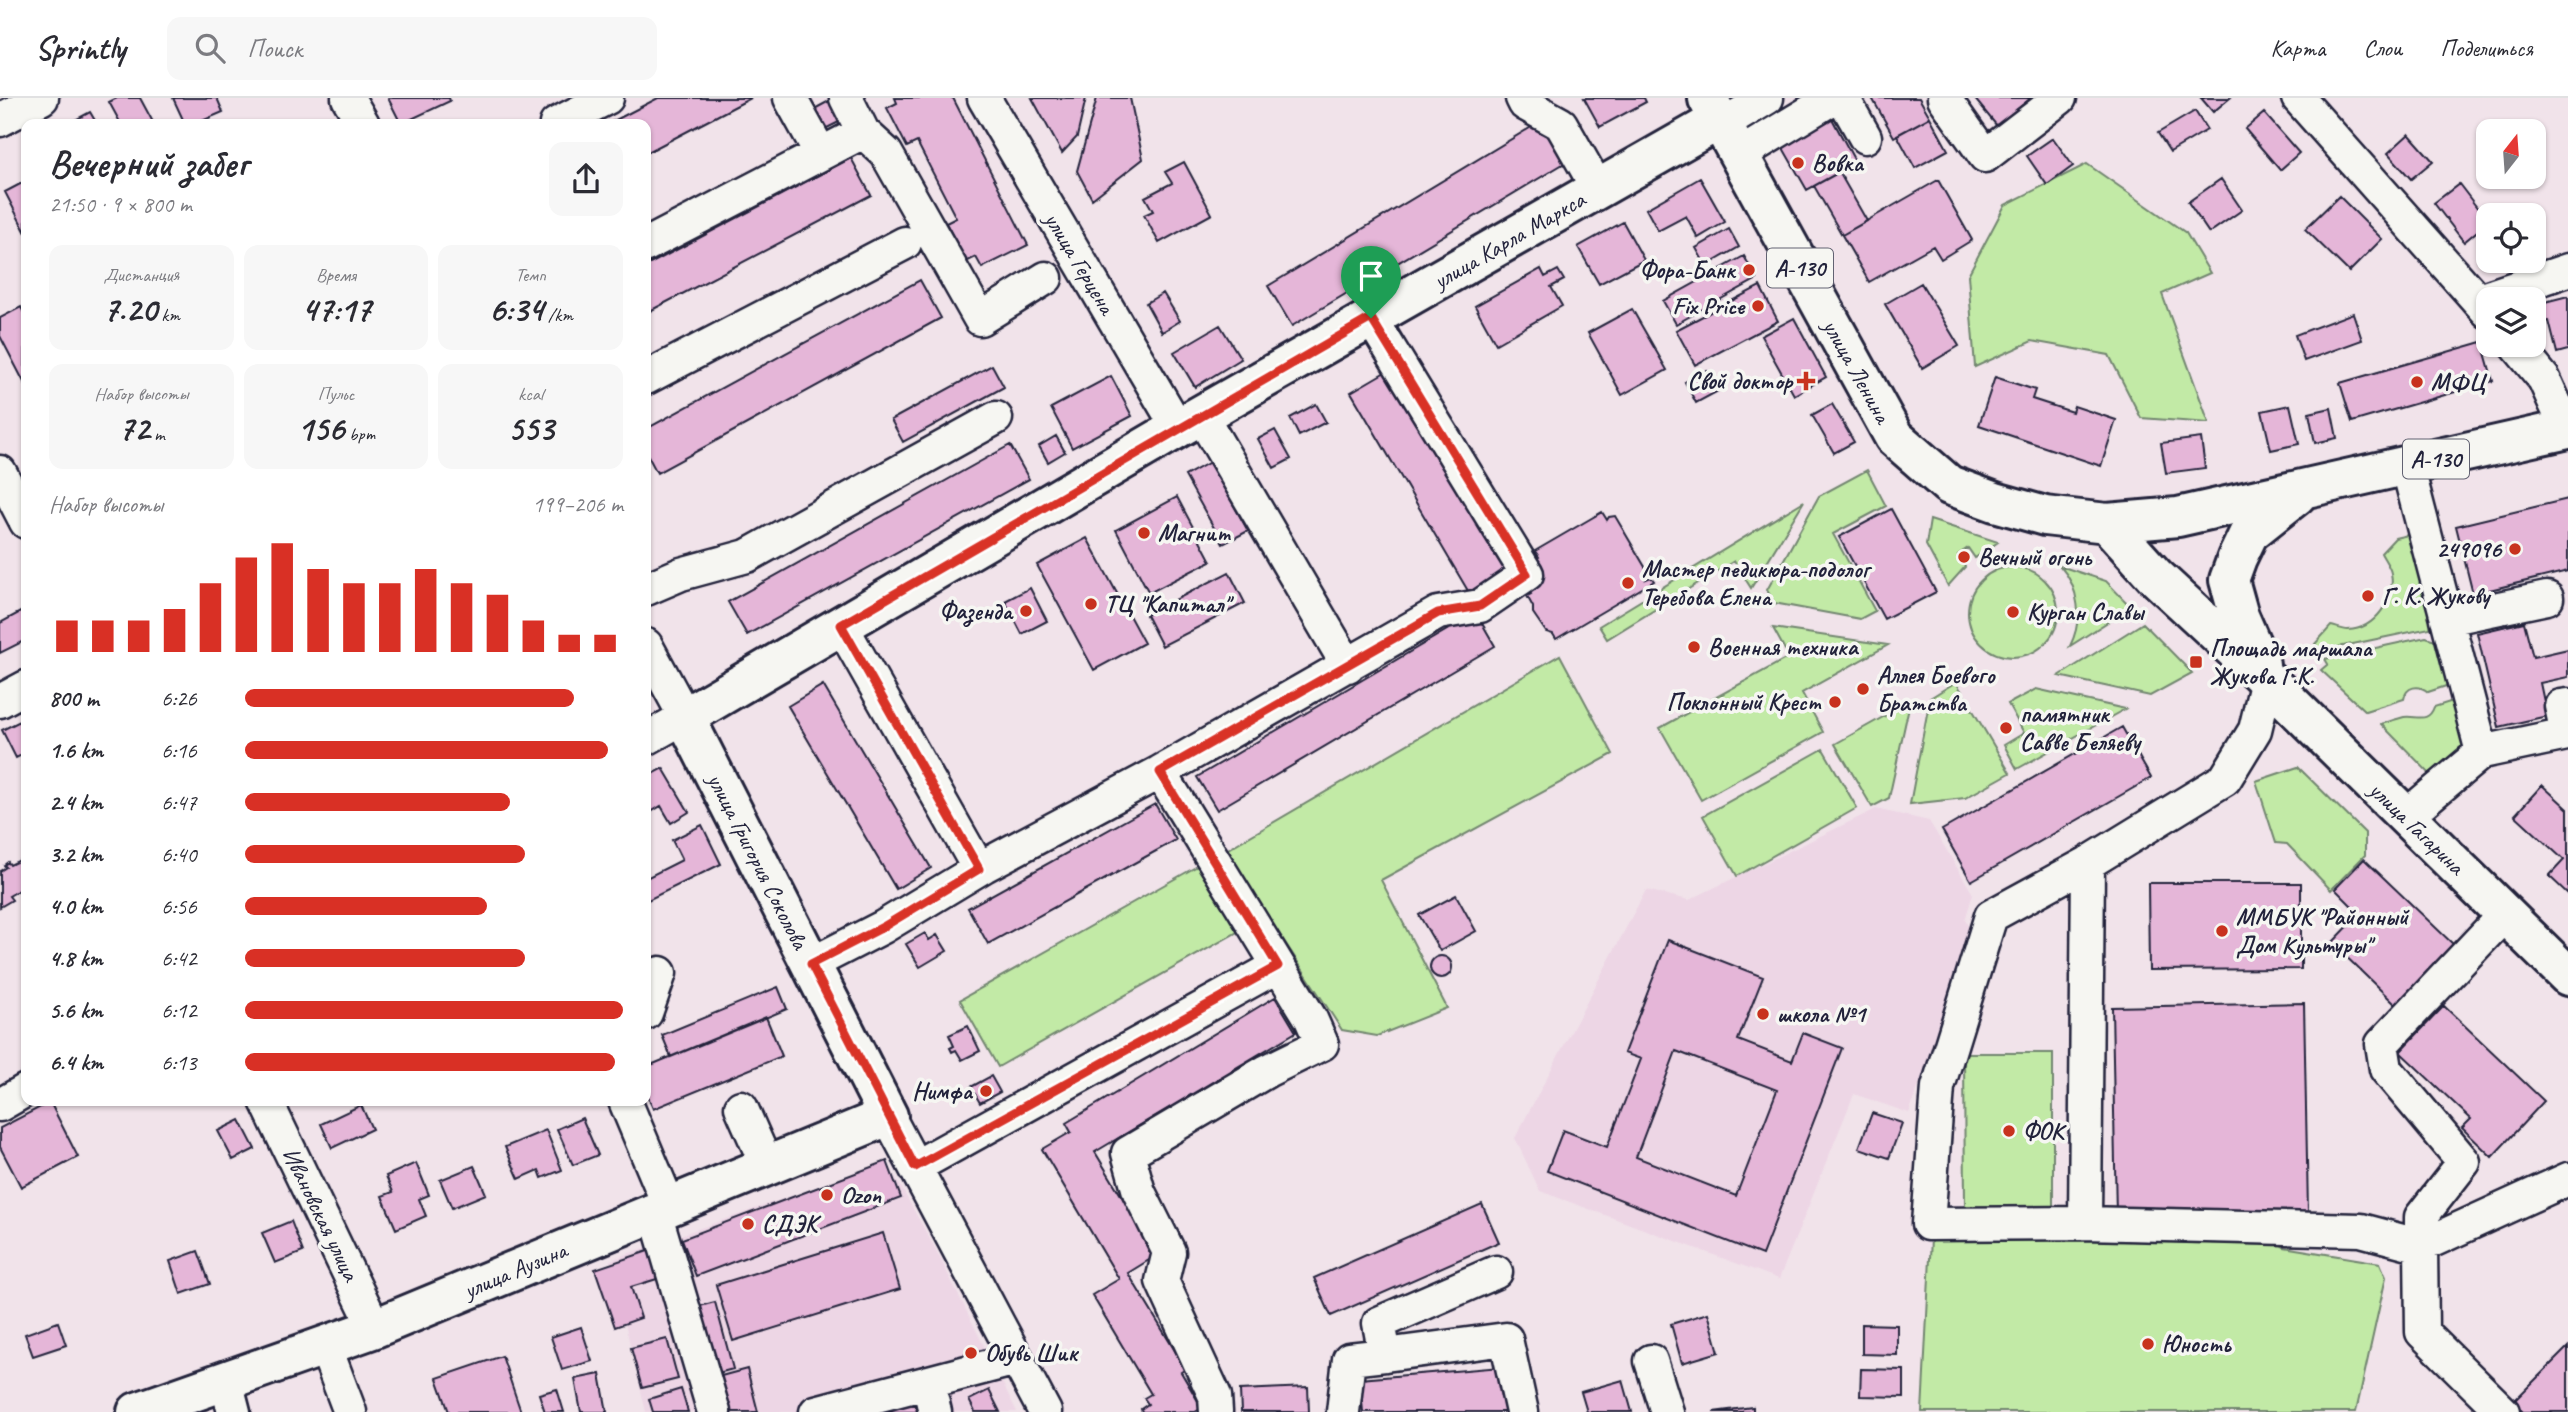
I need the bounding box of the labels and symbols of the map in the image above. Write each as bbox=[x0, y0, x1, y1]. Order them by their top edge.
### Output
north arrow bbox=[2476, 119, 2546, 189]
place label: Вовка bbox=[1812, 148, 1864, 178]
marker: Вовка bbox=[1790, 155, 1806, 171]
street label: улица Карла Маркса bbox=[1426, 184, 1592, 297]
street label: улица Герцена bbox=[1037, 205, 1123, 321]
pin bbox=[1341, 246, 1401, 318]
road number: А-130 bbox=[1767, 248, 1833, 288]
place label: Фора-Банк bbox=[1640, 255, 1737, 285]
marker: Фора-Банк bbox=[1741, 262, 1757, 278]
place label: Fix Price bbox=[1672, 291, 1746, 321]
marker: Fix Price bbox=[1750, 298, 1766, 314]
street label: улица Ленина bbox=[1815, 312, 1899, 430]
place label: Свой доктор bbox=[1687, 366, 1794, 396]
place label: МФЦ bbox=[2431, 367, 2488, 397]
marker: Свой доктор bbox=[1798, 373, 1814, 389]
marker: МФЦ bbox=[2409, 374, 2425, 390]
road number: А-130 bbox=[2403, 440, 2469, 478]
place label: Магнит bbox=[1158, 518, 1231, 548]
marker: Магнит bbox=[1136, 525, 1152, 541]
place label: 249096 bbox=[2436, 534, 2503, 564]
marker: 249096 bbox=[2507, 541, 2523, 557]
place label: Вечный огонь bbox=[1978, 542, 2093, 572]
marker: Вечный огонь bbox=[1956, 549, 1972, 565]
place label: Мастер педикюра-подолог Теребова Елена bbox=[1642, 554, 1873, 612]
marker: Мастер педикюра-подолог Теребова Елена bbox=[1620, 575, 1636, 591]
place label: Г. К. Жукову bbox=[2382, 581, 2492, 611]
marker: Г. К. Жукову bbox=[2360, 588, 2376, 604]
place label: ТЦ "Капитал" bbox=[1105, 589, 1234, 619]
place label: Фазенда bbox=[940, 596, 1014, 627]
marker: ТЦ "Капитал" bbox=[1083, 596, 1099, 612]
place label: Курган Славы bbox=[2027, 597, 2145, 627]
marker: Фазенда bbox=[1018, 603, 1034, 619]
marker: Курган Славы bbox=[2005, 604, 2021, 620]
place label: Военная техника bbox=[1708, 632, 1860, 662]
place label: Площадь маршала Жукова Г.К. bbox=[2210, 633, 2373, 691]
marker: Военная техника bbox=[1686, 639, 1702, 655]
marker: Площадь маршала Жукова Г.К. bbox=[2188, 654, 2204, 670]
place label: Аллея Боевого Братства bbox=[1877, 660, 1996, 718]
marker: Аллея Боевого Братства bbox=[1855, 681, 1871, 697]
place label: Поклонный Крест bbox=[1667, 687, 1821, 717]
marker: Поклонный Крест bbox=[1827, 694, 1843, 710]
place label: памятник Савве Беляеву bbox=[2020, 699, 2143, 757]
marker: памятник Савве Беляеву bbox=[1998, 720, 2014, 736]
street label: улица Григория Соколова bbox=[700, 766, 816, 955]
street label: улица Гагарина bbox=[2361, 774, 2472, 882]
place label: ММБУК "Районный Дом Культуры" bbox=[2236, 902, 2410, 960]
marker: ММБУК "Районный Дом Культуры" bbox=[2214, 923, 2230, 939]
place label: школа №1 bbox=[1777, 999, 1868, 1029]
marker: школа №1 bbox=[1755, 1006, 1771, 1022]
place label: Нимфа bbox=[912, 1076, 973, 1106]
marker: Нимфа bbox=[978, 1083, 994, 1099]
place label: ФОК bbox=[2023, 1116, 2068, 1146]
marker: ФОК bbox=[2001, 1123, 2017, 1139]
street label: Ивановская улица bbox=[276, 1142, 367, 1287]
place label: Ozon bbox=[841, 1180, 882, 1210]
marker: Ozon bbox=[819, 1187, 835, 1203]
place label: СДЭК bbox=[762, 1209, 822, 1239]
marker: СДЭК bbox=[740, 1216, 756, 1232]
street label: улица Аузина bbox=[457, 1234, 573, 1306]
place label: Юность bbox=[2162, 1329, 2232, 1359]
marker: Юность bbox=[2140, 1336, 2156, 1352]
place label: Обувь Шик bbox=[985, 1338, 1079, 1368]
marker: Обувь Шик bbox=[963, 1345, 979, 1361]

